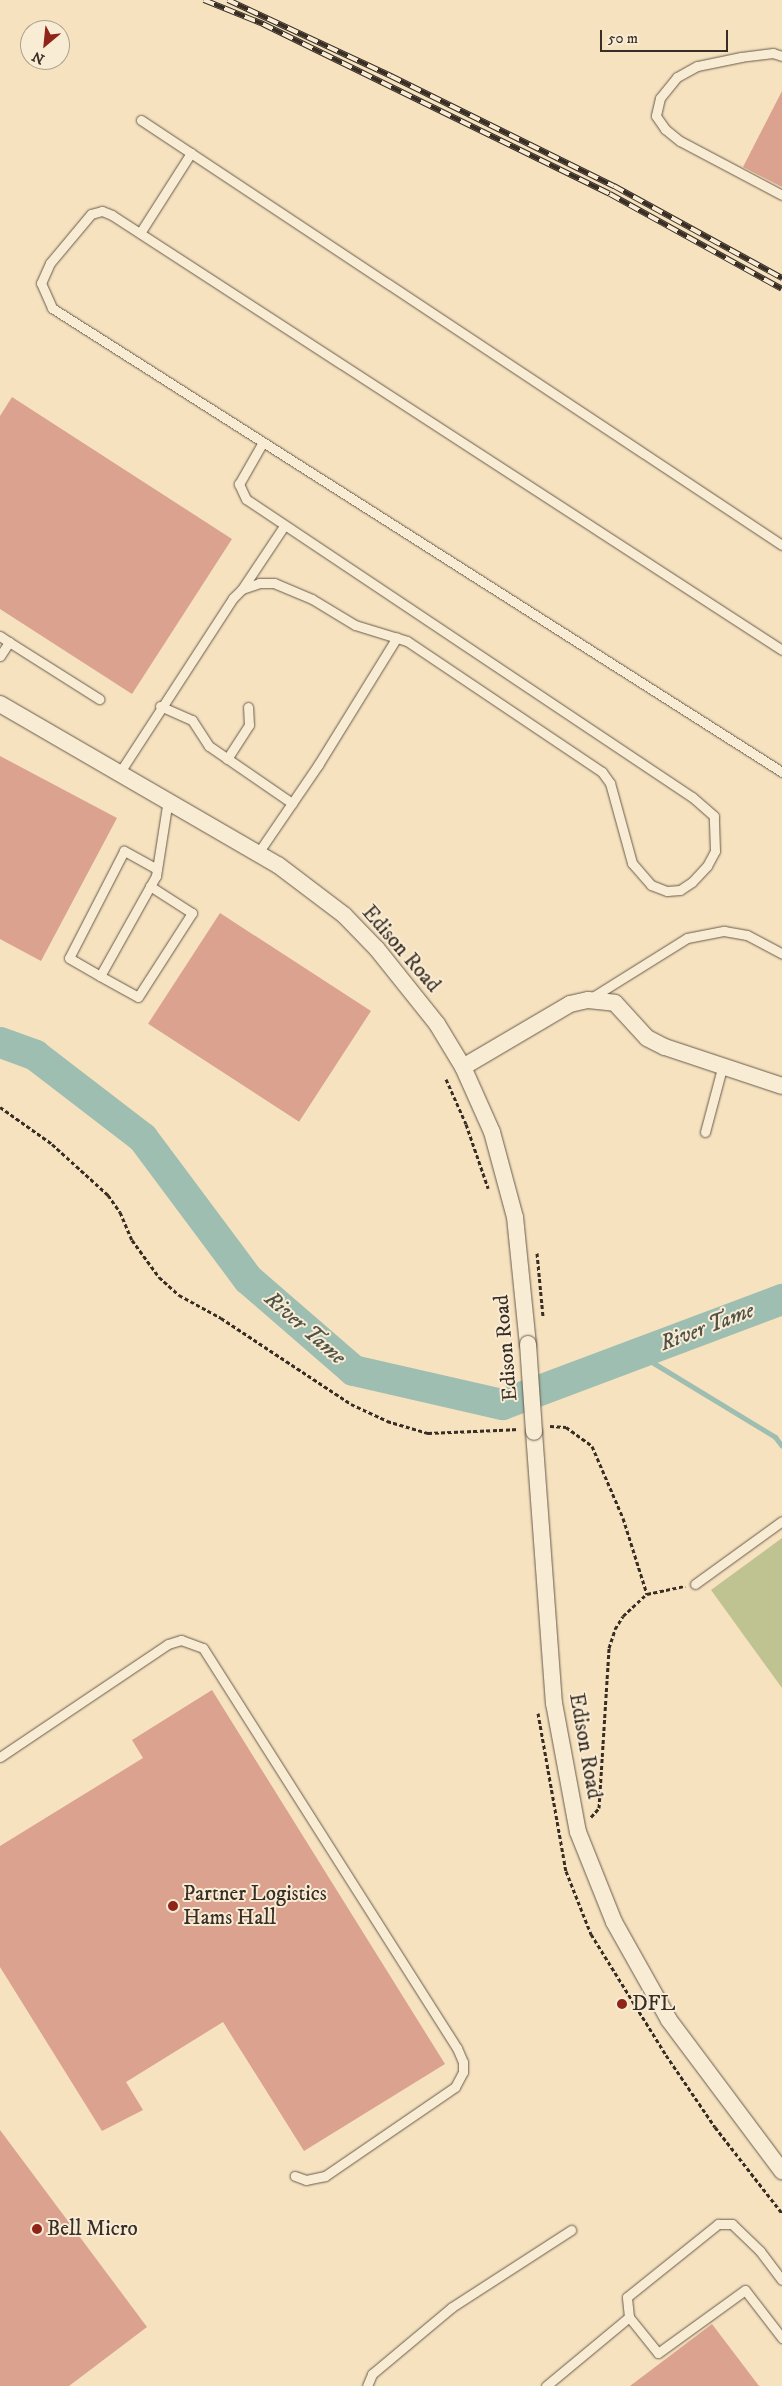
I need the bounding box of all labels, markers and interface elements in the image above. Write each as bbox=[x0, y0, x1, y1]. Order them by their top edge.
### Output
north arrow bbox=[20, 20, 70, 70]
scale bar bbox=[602, 20, 730, 52]
text: 50 m bbox=[608, 29, 638, 48]
text: N bbox=[29, 47, 48, 68]
street label: Edison Road bbox=[356, 900, 446, 998]
water label: River Tame bbox=[259, 1286, 351, 1370]
street label: Edison Road bbox=[489, 1294, 523, 1402]
water label: River Tame bbox=[656, 1297, 758, 1357]
street label: Edison Road bbox=[563, 1691, 607, 1801]
place label: Partner Logistics Hams Hall bbox=[183, 1881, 327, 1931]
marker: Partner Logistics Hams Hall bbox=[167, 1900, 179, 1912]
place label: DFL bbox=[632, 1991, 675, 2017]
marker: DFL bbox=[616, 1998, 628, 2010]
place label: Bell Micro bbox=[47, 2216, 138, 2242]
marker: Bell Micro bbox=[31, 2223, 43, 2235]

